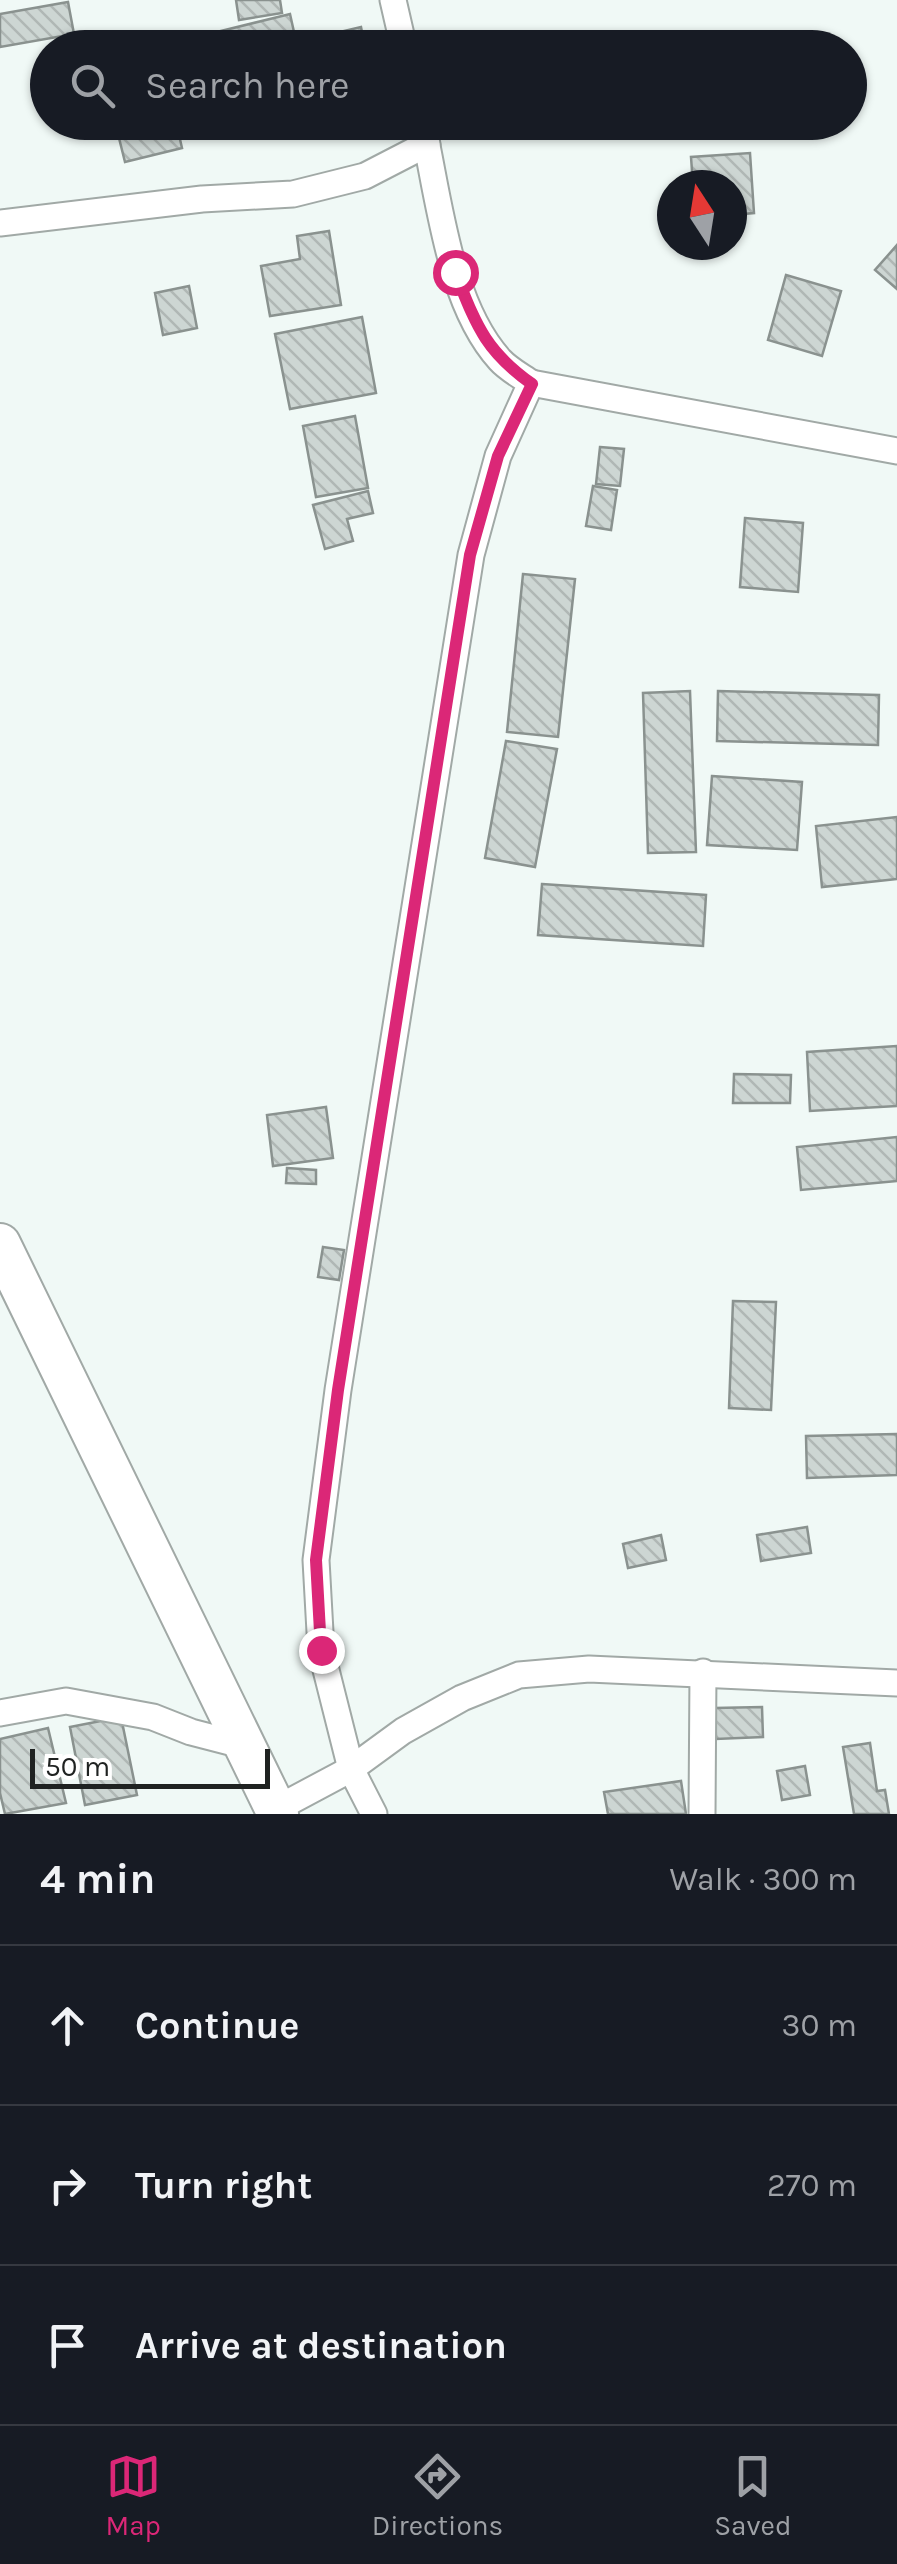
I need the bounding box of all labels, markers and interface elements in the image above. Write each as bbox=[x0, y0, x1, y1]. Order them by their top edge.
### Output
search box bbox=[30, 30, 867, 140]
icon: search bbox=[65, 58, 120, 113]
text: Search here bbox=[145, 63, 349, 108]
north arrow bbox=[657, 170, 747, 260]
route start bbox=[433, 250, 479, 296]
route end bbox=[299, 1628, 345, 1674]
scale bar bbox=[30, 1744, 270, 1788]
text: 50 m bbox=[45, 1750, 110, 1783]
text: 4 min bbox=[40, 1854, 155, 1904]
text: Walk · 300 m bbox=[669, 1861, 857, 1898]
icon: ahead bbox=[40, 1998, 95, 2053]
text: Continue bbox=[135, 2003, 299, 2048]
text: 30 m bbox=[782, 2007, 857, 2044]
icon: right bbox=[40, 2158, 95, 2213]
text: Turn right bbox=[135, 2163, 312, 2208]
text: 270 m bbox=[767, 2167, 857, 2204]
icon: arrive bbox=[40, 2318, 95, 2373]
text: Arrive at destination bbox=[135, 2323, 507, 2368]
tab: Map bbox=[105, 2449, 161, 2542]
tab: Directions bbox=[372, 2449, 503, 2542]
tab: Saved bbox=[714, 2449, 792, 2542]

